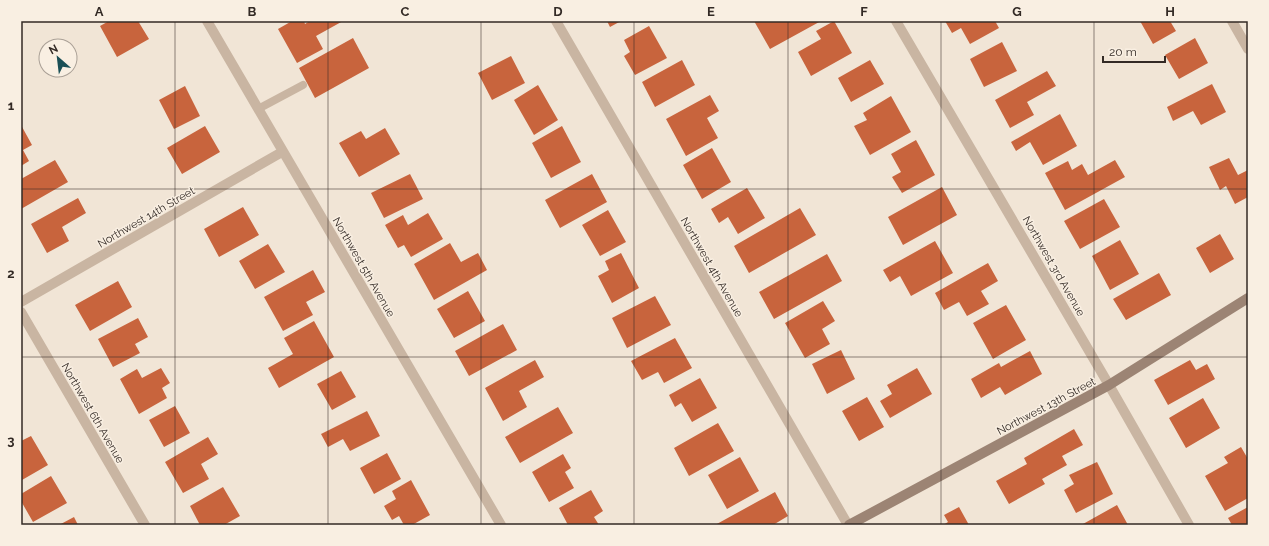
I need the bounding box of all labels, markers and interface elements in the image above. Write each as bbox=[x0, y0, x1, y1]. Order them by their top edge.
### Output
text: A bbox=[95, 4, 104, 19]
text: B bbox=[248, 4, 257, 19]
text: C bbox=[401, 4, 410, 19]
text: D bbox=[553, 4, 563, 19]
text: E bbox=[707, 4, 715, 19]
text: F bbox=[860, 4, 868, 19]
text: G bbox=[1012, 4, 1022, 19]
text: H bbox=[1165, 4, 1175, 19]
north arrow bbox=[38, 38, 78, 78]
scale bar bbox=[1103, 38, 1165, 64]
text: N bbox=[47, 42, 60, 57]
text: 20 m bbox=[1109, 45, 1137, 59]
text: 1 bbox=[8, 98, 15, 113]
street label: Northwest 14th Street bbox=[95, 184, 197, 251]
street label: Northwest 3rd Avenue bbox=[1020, 214, 1088, 319]
street label: Northwest 5th Avenue bbox=[330, 215, 398, 320]
street label: Northwest 4th Avenue bbox=[678, 215, 746, 320]
text: 2 bbox=[7, 266, 15, 281]
street label: Northwest 6th Avenue bbox=[59, 361, 127, 466]
street label: Northwest 13th Street bbox=[995, 375, 1098, 438]
text: 3 bbox=[7, 433, 15, 448]

